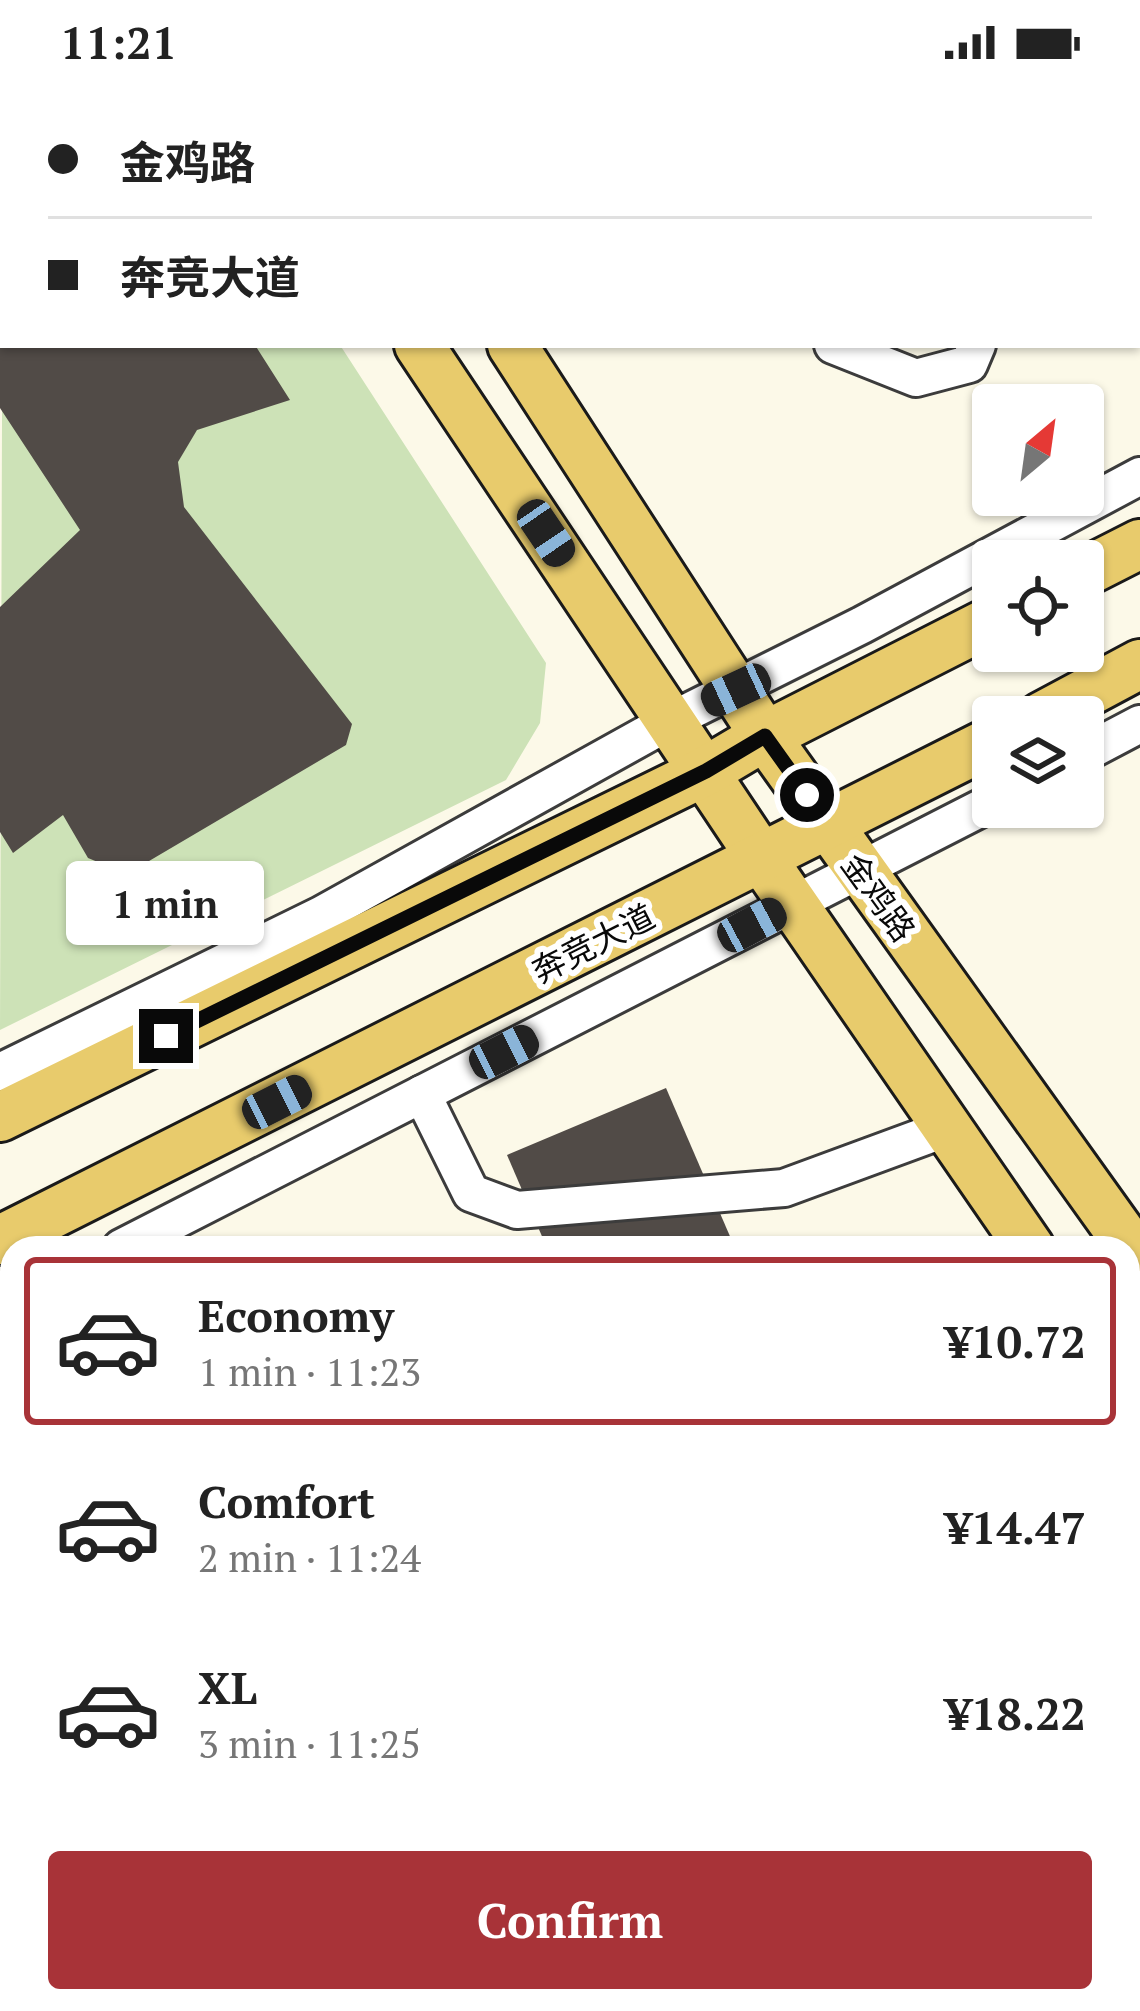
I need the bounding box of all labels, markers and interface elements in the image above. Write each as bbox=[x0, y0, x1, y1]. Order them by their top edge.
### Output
text: 11:21 bbox=[60, 12, 177, 72]
text: 金鸡路 bbox=[120, 132, 255, 192]
text: 奔竞大道 bbox=[120, 247, 300, 307]
north arrow bbox=[972, 384, 1104, 516]
map controls bbox=[972, 384, 1104, 828]
car bbox=[511, 493, 581, 573]
button: locate bbox=[972, 540, 1104, 672]
car bbox=[696, 658, 776, 722]
button: layers bbox=[972, 696, 1104, 828]
route start bbox=[780, 768, 834, 822]
street label: 金鸡路 bbox=[833, 844, 925, 950]
callout: 1 min bbox=[67, 862, 265, 946]
text: 1 min bbox=[112, 877, 218, 929]
car bbox=[712, 892, 792, 958]
street label: 奔竞大道 bbox=[524, 894, 662, 992]
route end bbox=[139, 1009, 193, 1063]
car bbox=[464, 1020, 544, 1084]
car bbox=[237, 1070, 317, 1134]
text: Economy bbox=[198, 1285, 394, 1345]
icon: car bbox=[54, 1287, 162, 1395]
text: ¥10.72 bbox=[946, 1311, 1086, 1371]
text: 1 min · 11:23 bbox=[198, 1345, 421, 1397]
text: Comfort bbox=[198, 1471, 375, 1531]
icon: car bbox=[54, 1473, 162, 1581]
text: ¥14.47 bbox=[946, 1497, 1086, 1557]
text: 2 min · 11:24 bbox=[198, 1531, 421, 1583]
text: XL bbox=[198, 1657, 257, 1717]
icon: car bbox=[54, 1659, 162, 1767]
text: ¥18.22 bbox=[946, 1683, 1086, 1743]
text: 3 min · 11:25 bbox=[198, 1717, 421, 1769]
button: Confirm bbox=[48, 1851, 1092, 1989]

